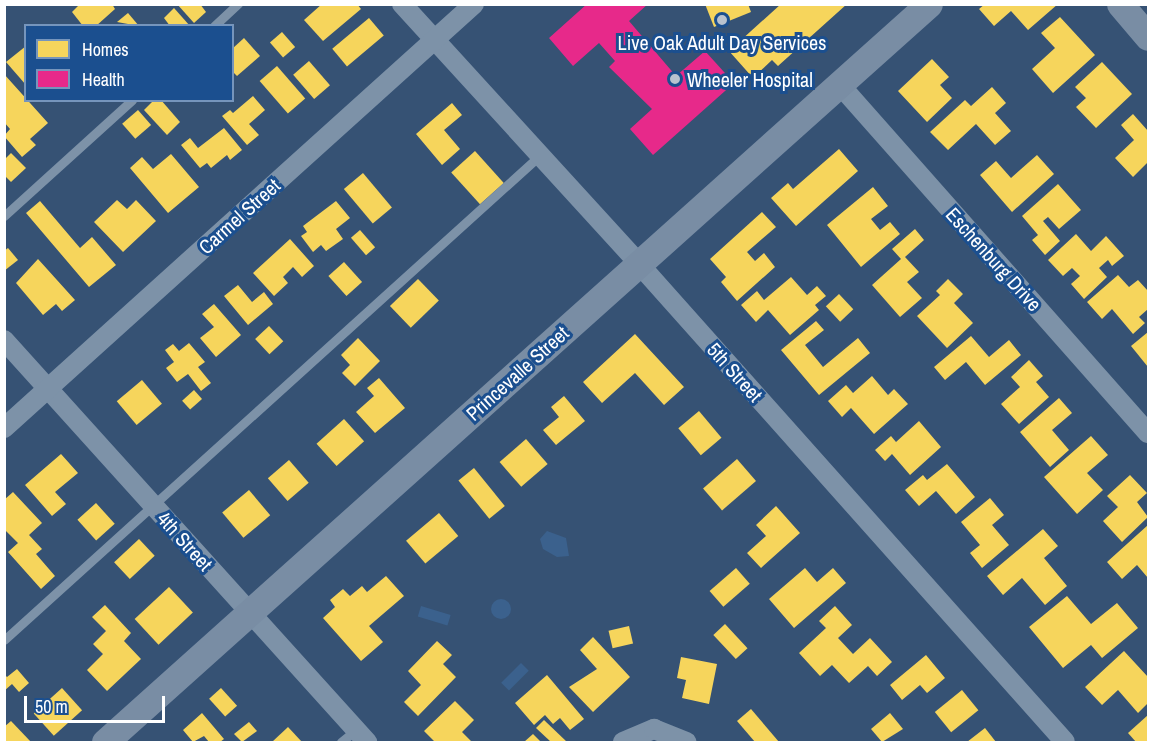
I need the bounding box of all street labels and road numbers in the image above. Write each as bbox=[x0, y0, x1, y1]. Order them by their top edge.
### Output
street label: Carmel Street bbox=[193, 173, 285, 259]
street label: Eschenburg Drive bbox=[941, 202, 1047, 316]
street label: Princevalle Street bbox=[461, 321, 573, 425]
street label: 5th Street bbox=[702, 338, 768, 406]
street label: 4th Street bbox=[152, 507, 218, 575]

